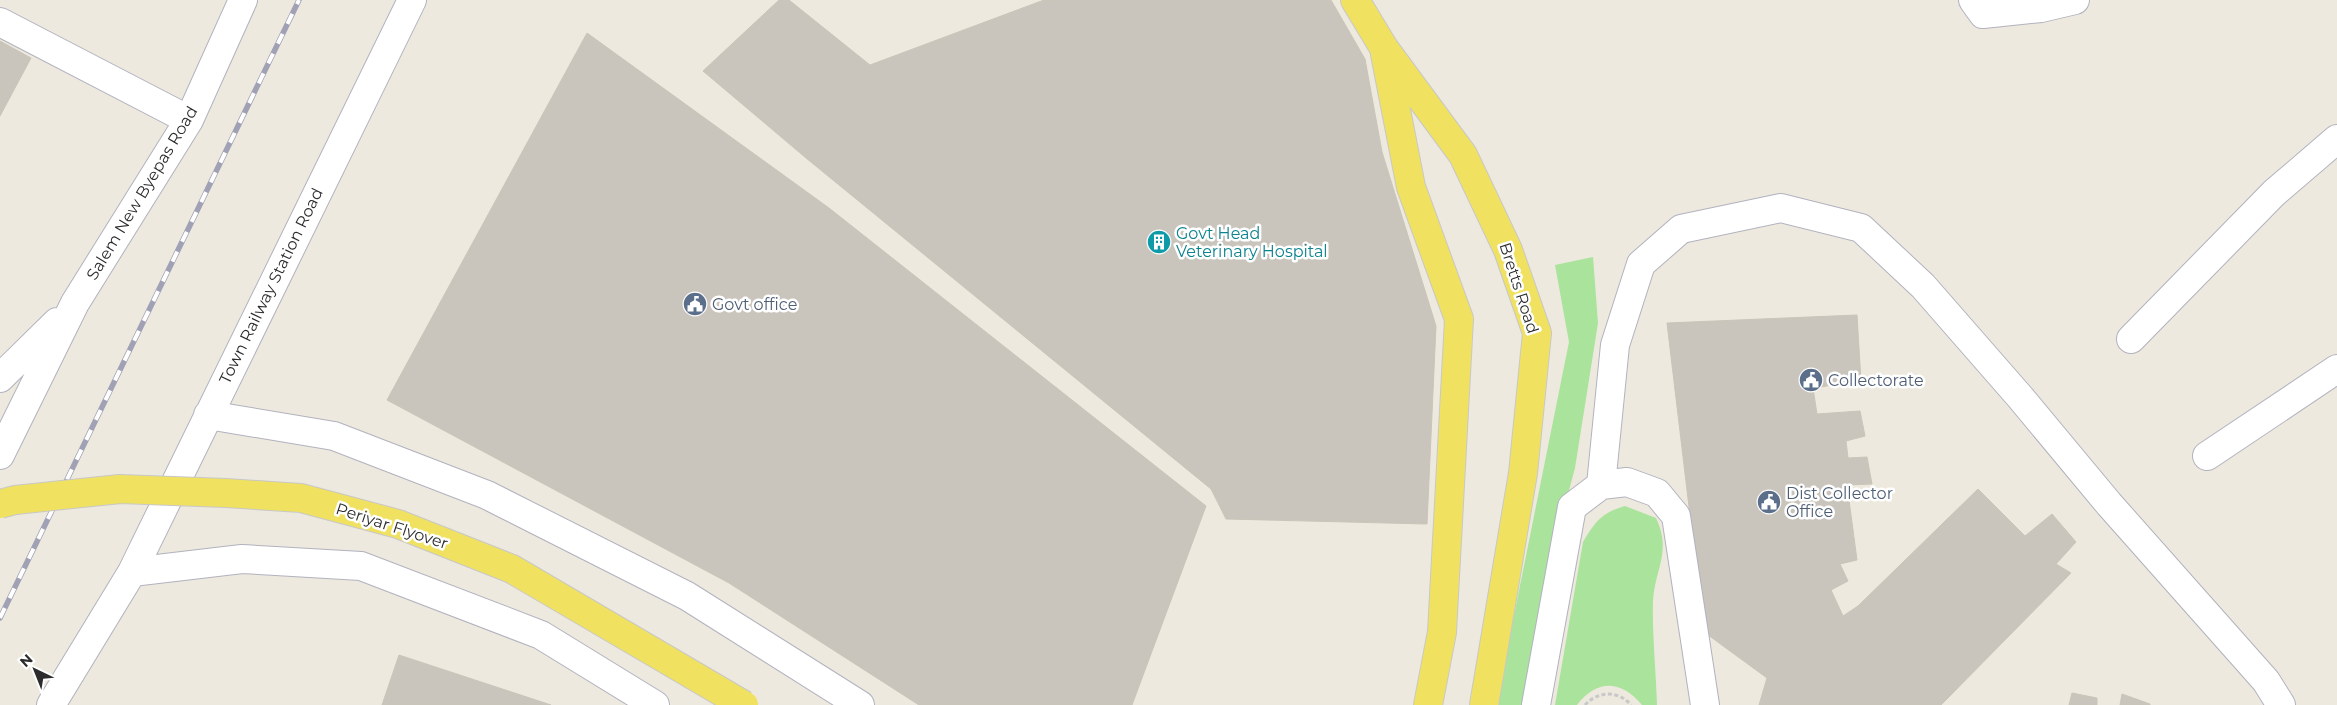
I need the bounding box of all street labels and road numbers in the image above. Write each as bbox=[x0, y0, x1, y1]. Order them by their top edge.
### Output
street label: Salem New Byepas Road bbox=[83, 103, 201, 283]
street label: Town Railway Station Road bbox=[215, 185, 327, 387]
street label: Bretts Road bbox=[1495, 240, 1543, 336]
street label: Periyar Flyover bbox=[333, 499, 451, 553]

